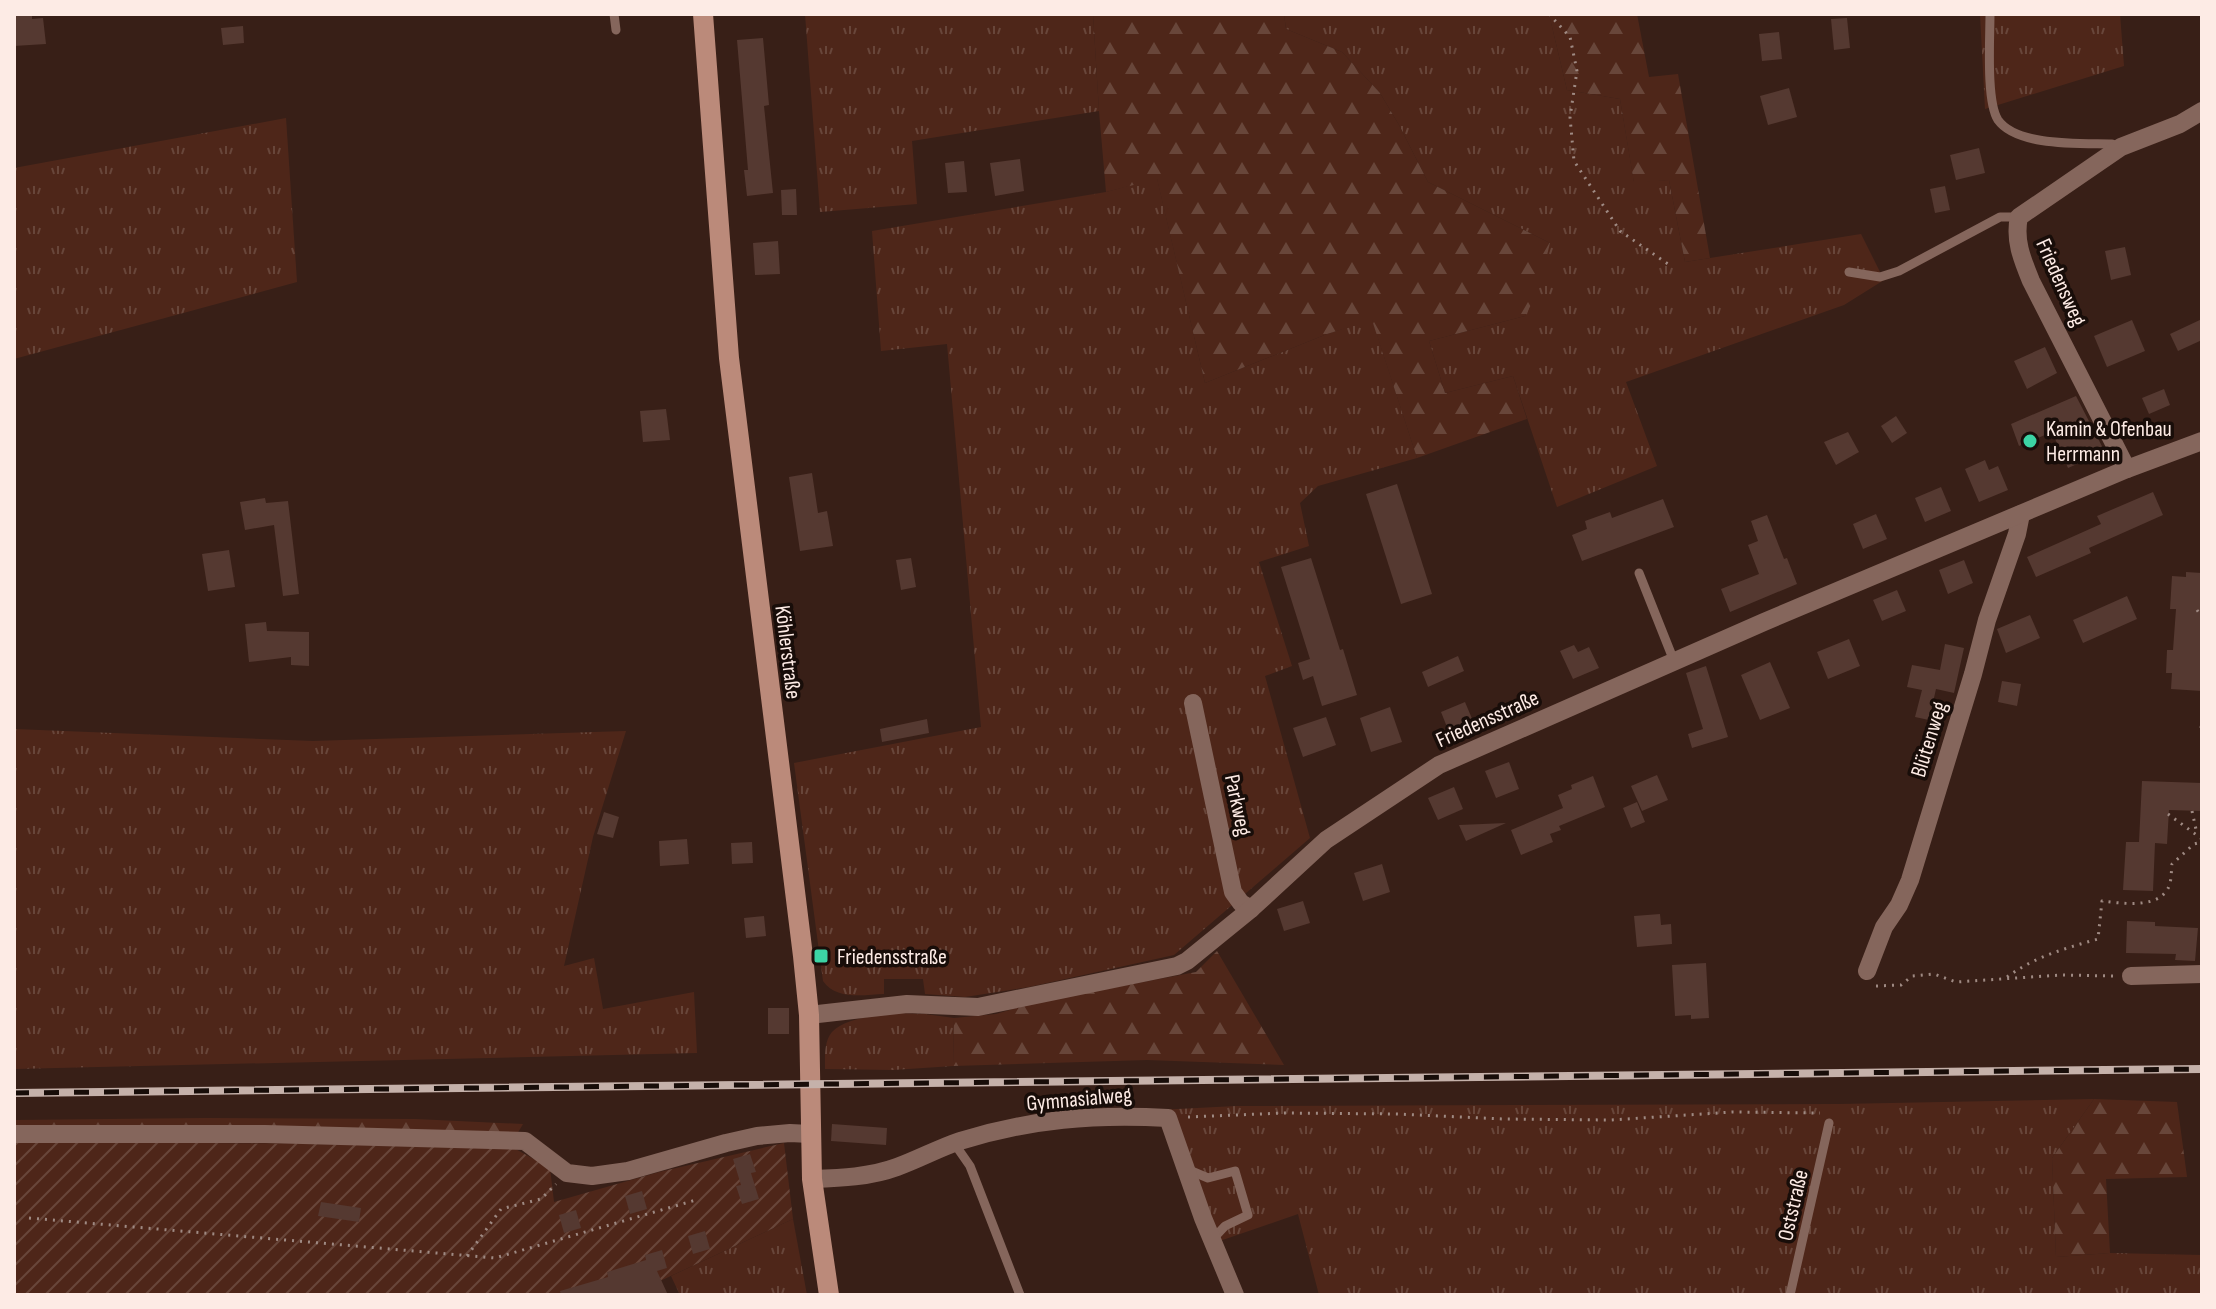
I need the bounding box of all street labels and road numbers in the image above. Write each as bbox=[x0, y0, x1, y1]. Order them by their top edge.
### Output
street label: Friedensweg bbox=[2029, 235, 2092, 331]
street label: Köhlerstraße bbox=[768, 604, 807, 701]
street label: Friedensstraße bbox=[1432, 685, 1543, 754]
street label: Blütenweg bbox=[1905, 698, 1954, 781]
street label: Parkweg bbox=[1218, 772, 1257, 839]
street label: Gymnasialweg bbox=[1025, 1081, 1133, 1118]
street label: Oststraße bbox=[1772, 1167, 1815, 1244]

